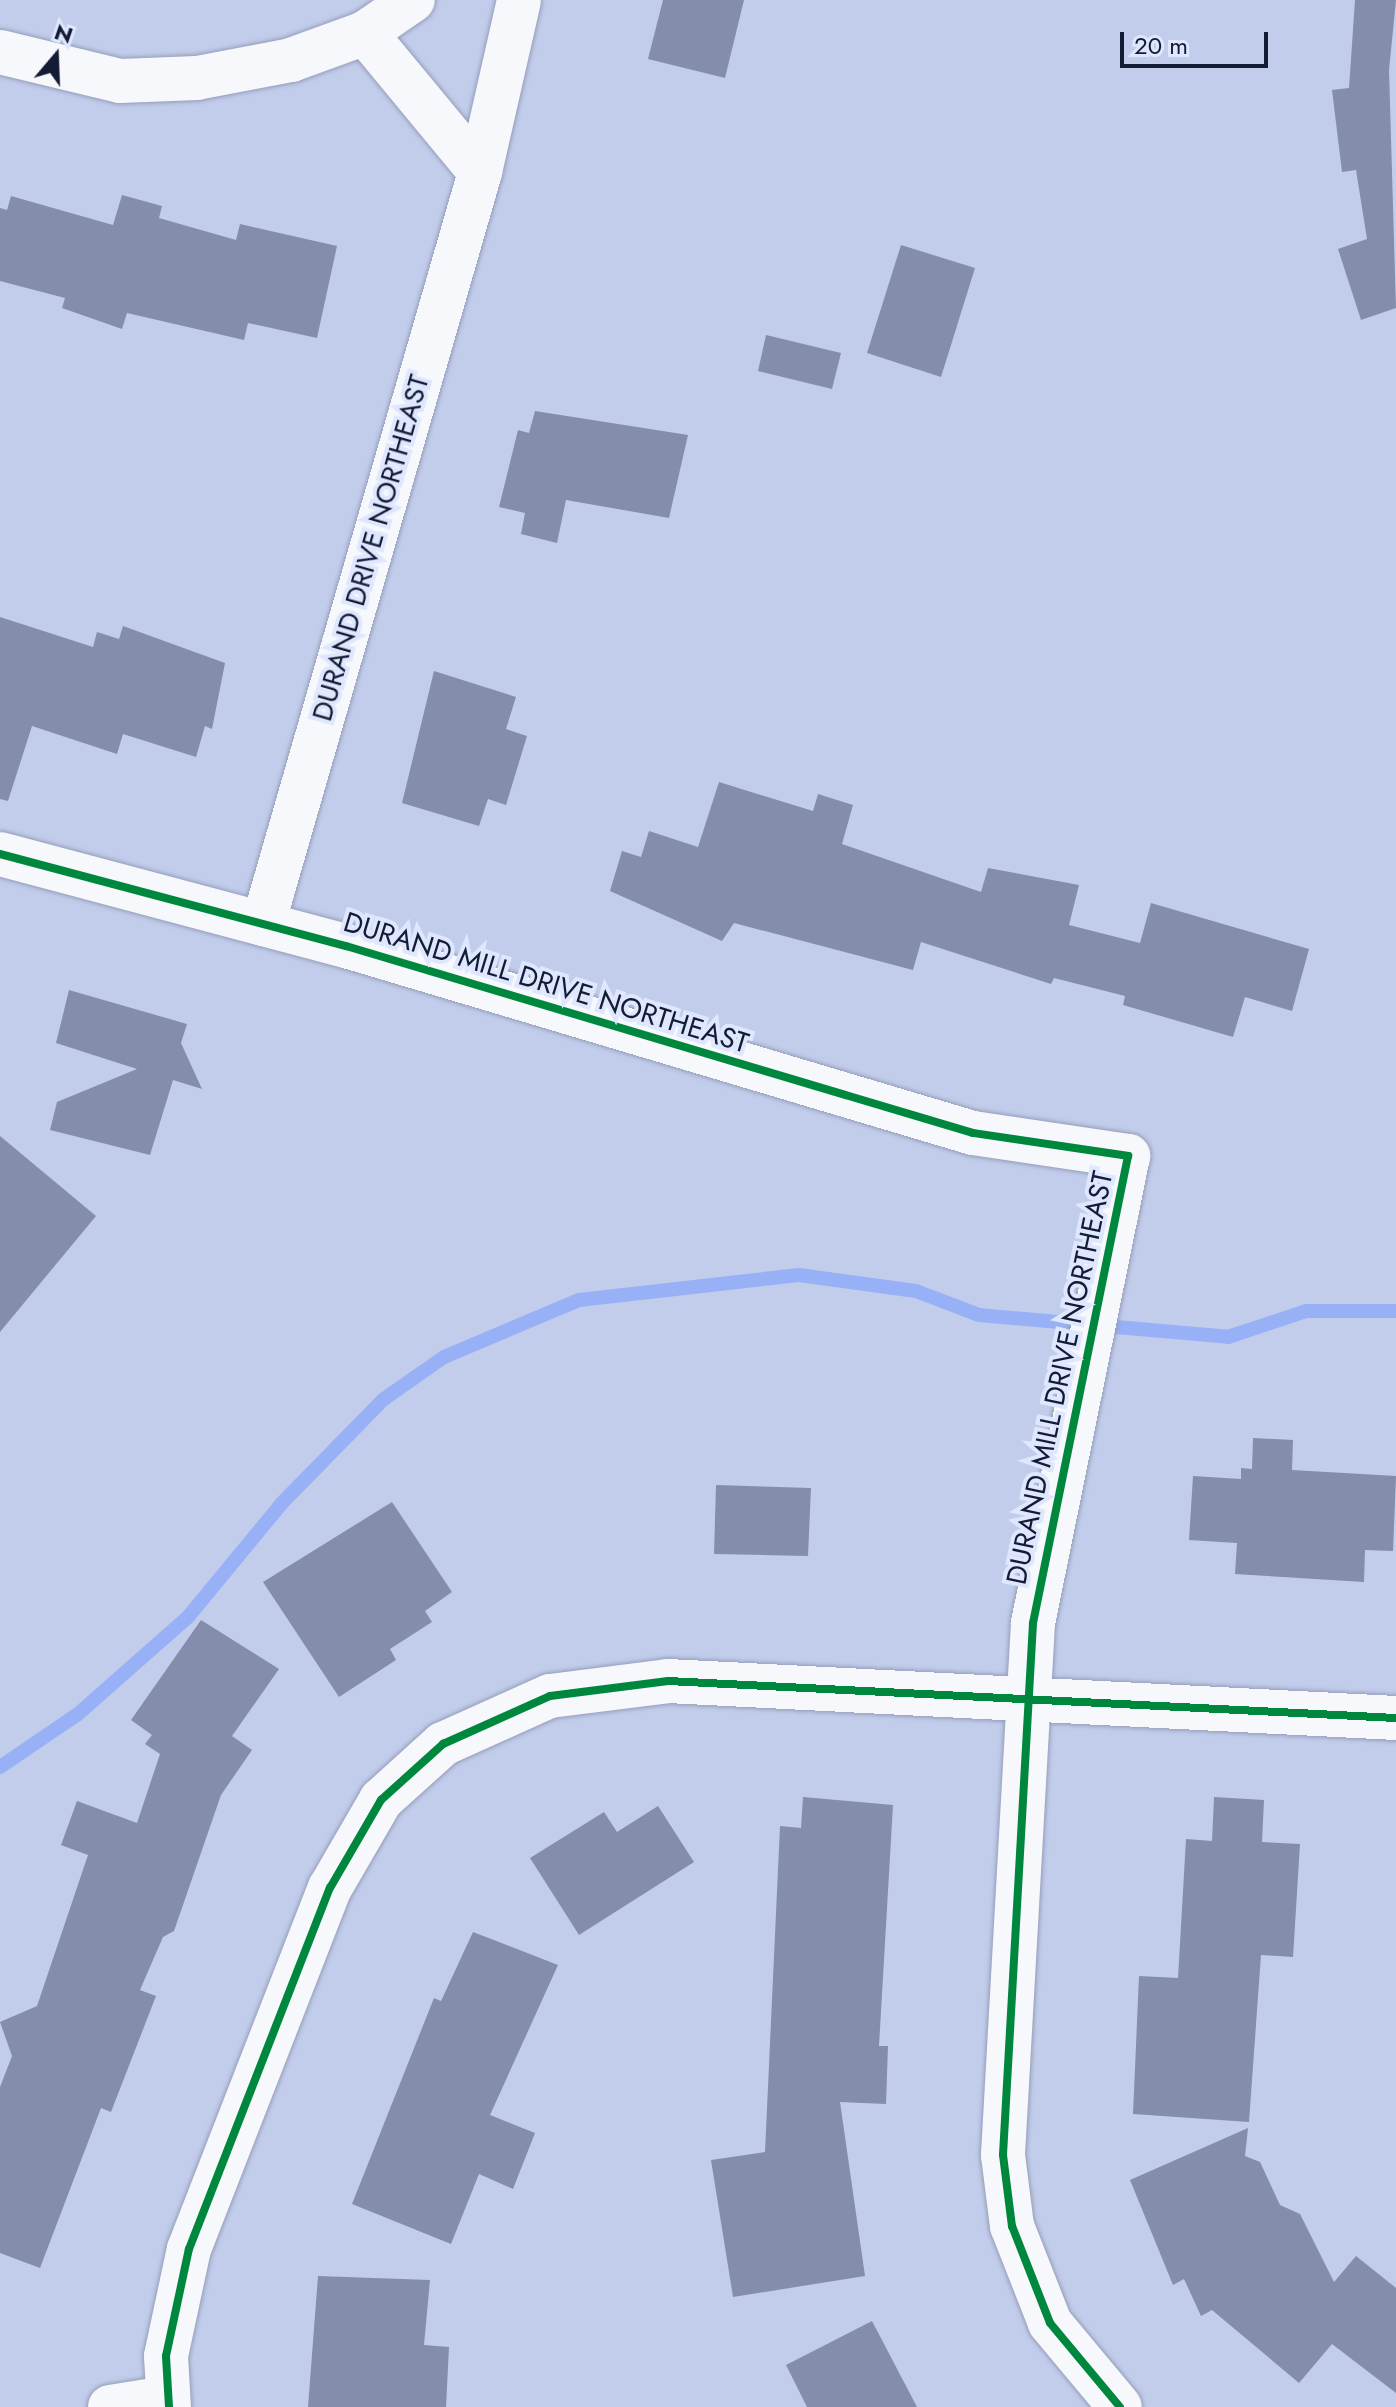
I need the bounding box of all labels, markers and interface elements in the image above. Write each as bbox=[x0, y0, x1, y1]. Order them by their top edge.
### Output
text: N bbox=[50, 15, 77, 51]
north arrow bbox=[16, 16, 96, 96]
scale bar bbox=[1124, 16, 1272, 66]
text: 20 m bbox=[1134, 28, 1188, 63]
street label: DURAND DRIVE NORTHEAST bbox=[305, 371, 437, 725]
street label: DURAND MILL DRIVE NORTHEAST bbox=[339, 905, 753, 1061]
street label: DURAND MILL DRIVE NORTHEAST bbox=[1000, 1168, 1120, 1588]

